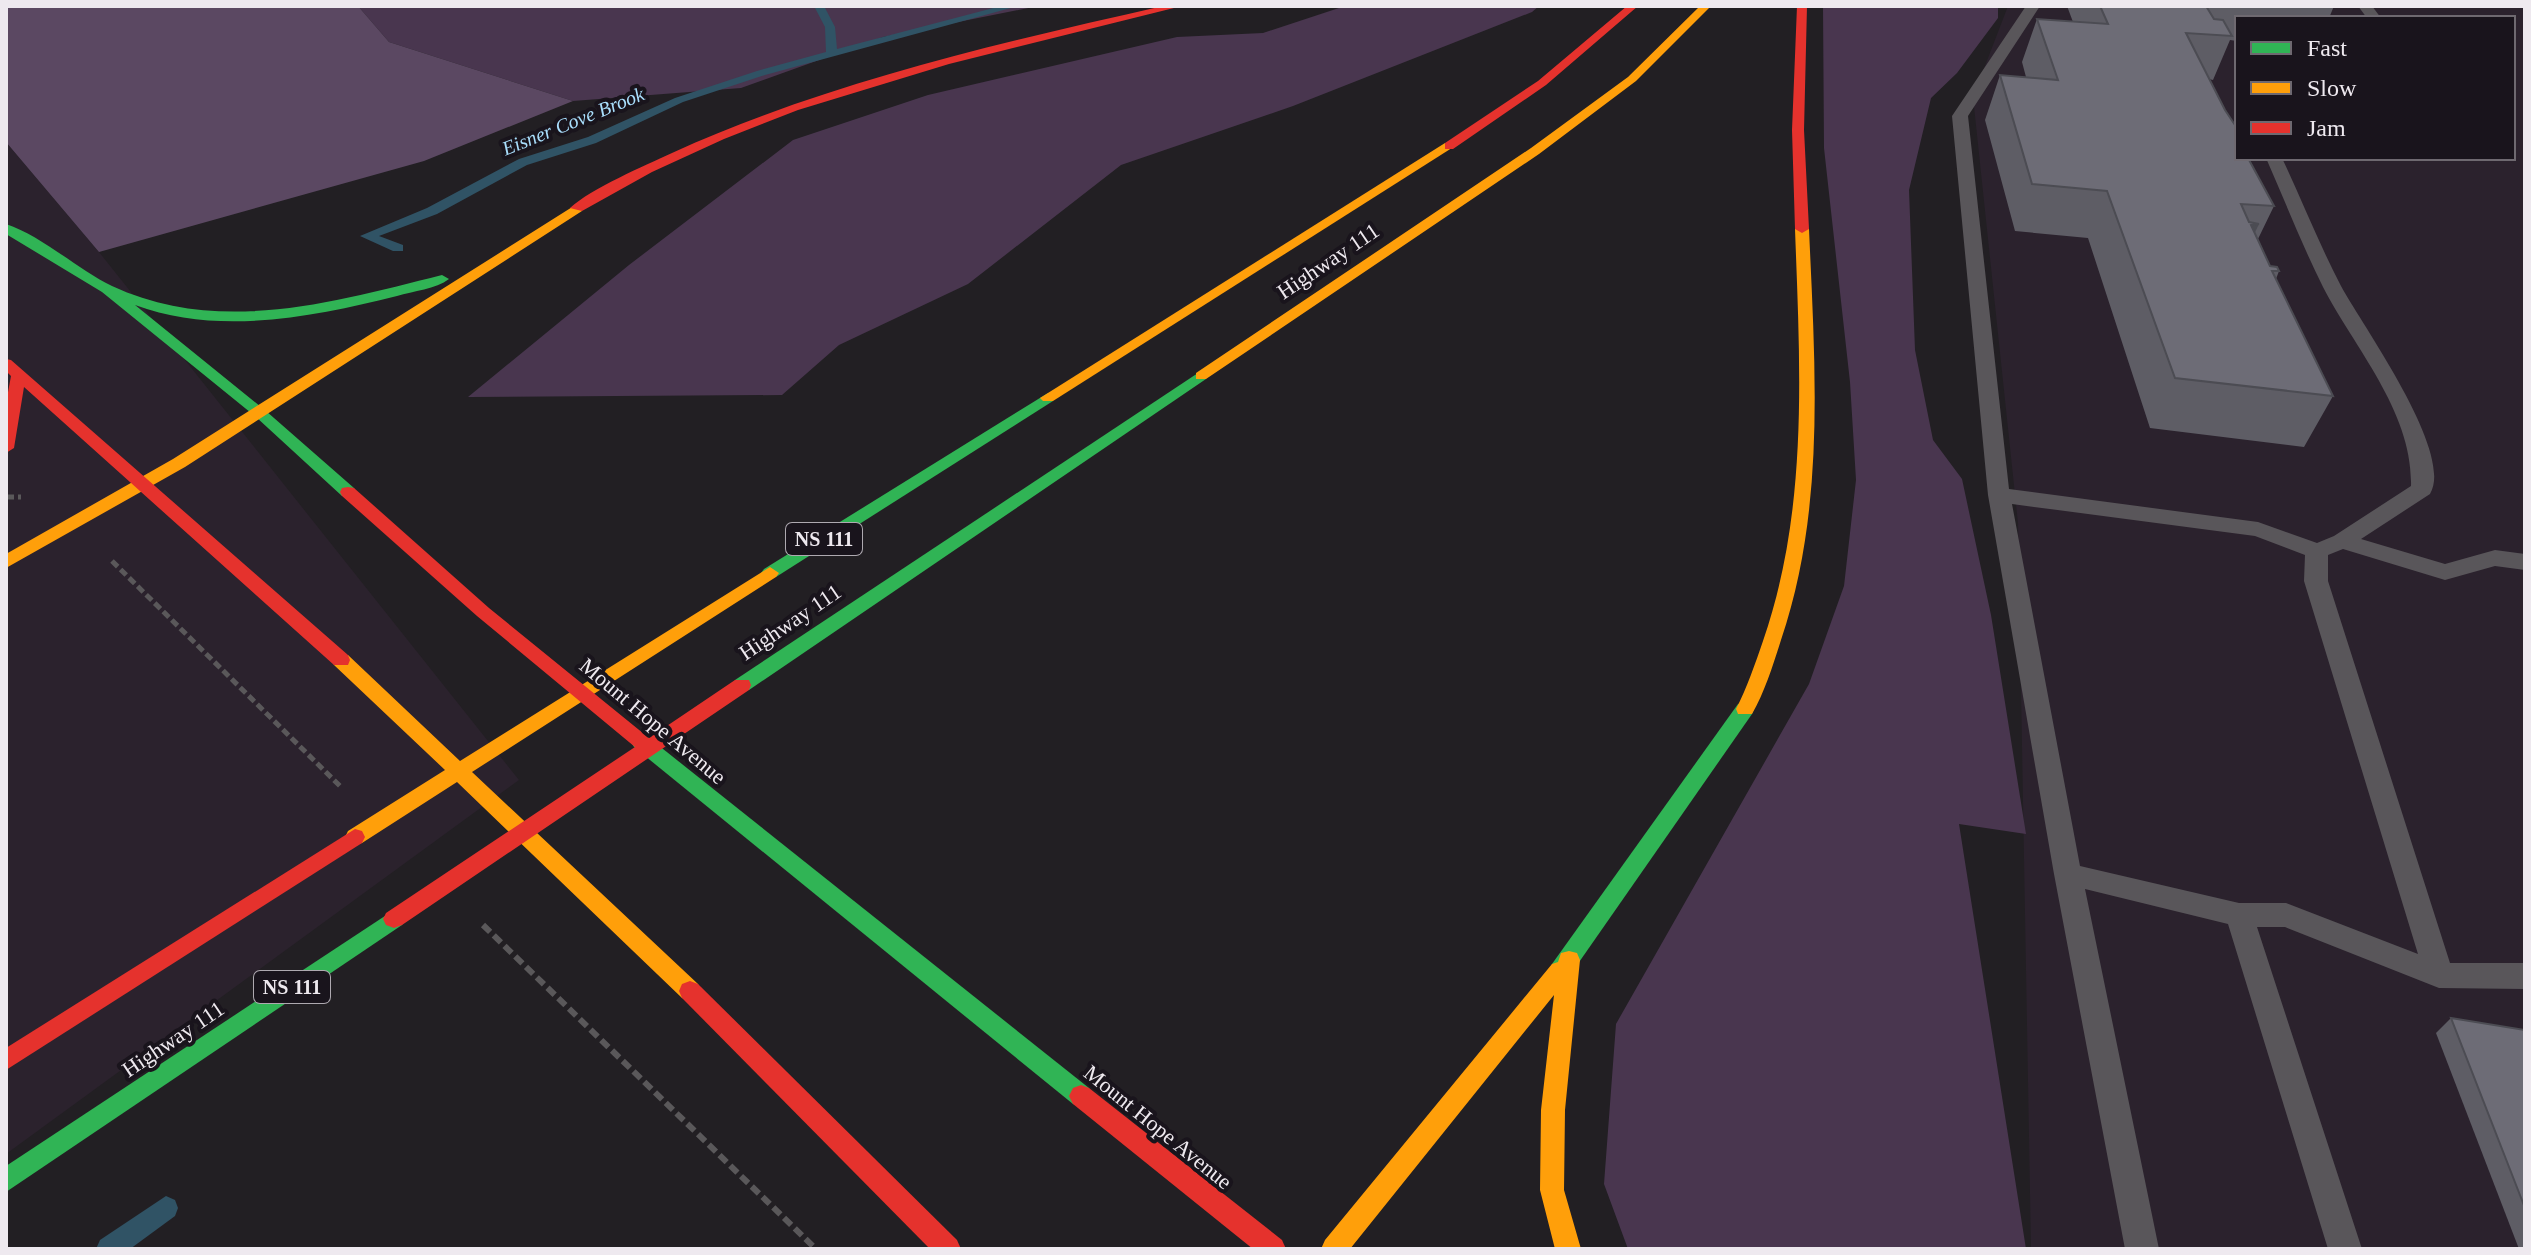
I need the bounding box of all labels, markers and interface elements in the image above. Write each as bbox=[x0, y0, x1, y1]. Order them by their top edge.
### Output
legend bbox=[2235, 16, 2515, 160]
text: Fast bbox=[2307, 35, 2347, 61]
text: Slow bbox=[2307, 75, 2357, 101]
water label: Eisner Cove Brook bbox=[498, 82, 648, 160]
text: Jam bbox=[2307, 115, 2346, 141]
street label: Highway 111 bbox=[1272, 218, 1384, 304]
road number: NS 111 bbox=[786, 523, 862, 555]
street label: Highway 111 bbox=[734, 579, 846, 665]
street label: Mount Hope Avenue bbox=[575, 653, 731, 789]
road number: NS 111 bbox=[254, 971, 330, 1003]
street label: Highway 111 bbox=[117, 996, 229, 1082]
street label: Mount Hope Avenue bbox=[1079, 1060, 1237, 1194]

